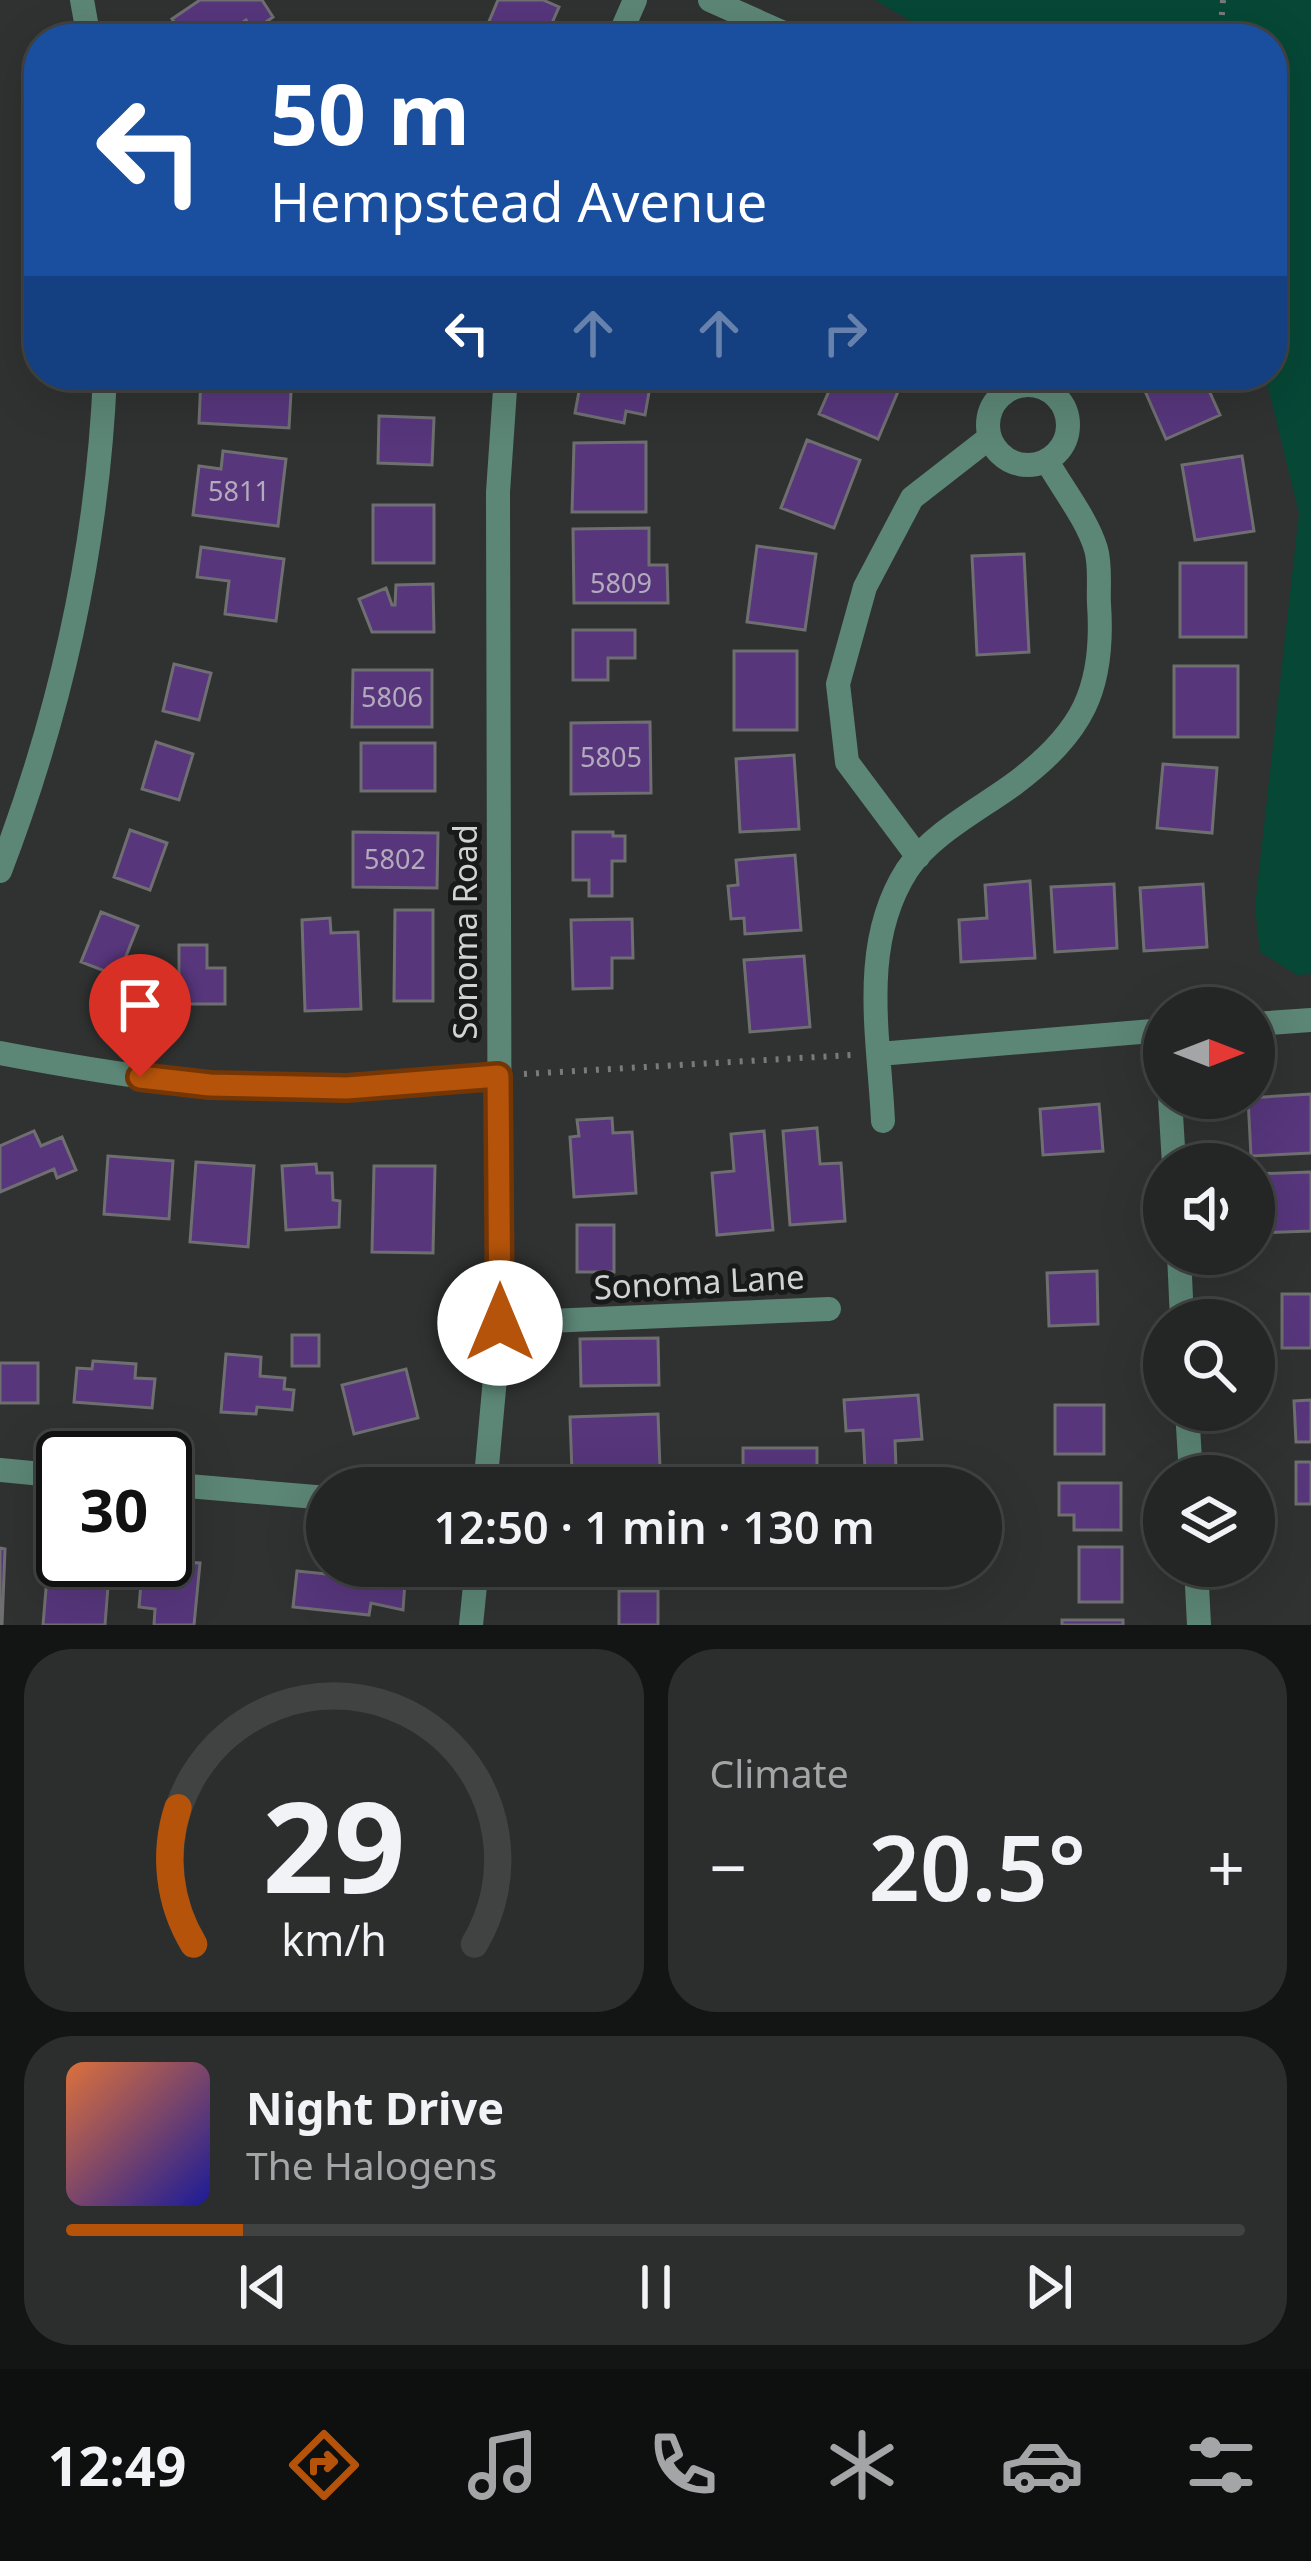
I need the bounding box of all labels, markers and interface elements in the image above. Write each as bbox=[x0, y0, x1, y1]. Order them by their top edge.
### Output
text: 50 m bbox=[270, 55, 470, 170]
icon: left bbox=[72, 72, 228, 228]
text: Hempstead Avenue bbox=[270, 164, 767, 238]
icon: left bbox=[434, 300, 500, 366]
icon: ahead bbox=[560, 300, 626, 366]
icon: ahead bbox=[686, 300, 752, 366]
icon: right bbox=[812, 300, 878, 366]
house number: 5811 bbox=[208, 472, 270, 509]
house number: 5809 bbox=[590, 564, 652, 601]
house number: 5806 bbox=[361, 678, 423, 715]
house number: 5805 bbox=[580, 738, 642, 775]
street label: Sonoma Road bbox=[442, 824, 487, 1040]
house number: 5802 bbox=[364, 840, 426, 877]
pin bbox=[89, 954, 191, 1077]
icon: arrive bbox=[107, 972, 173, 1038]
north arrow bbox=[1143, 987, 1275, 1119]
map controls bbox=[1143, 987, 1275, 1587]
button: sound bbox=[1143, 1143, 1275, 1275]
street label: Sonoma Lane bbox=[592, 1254, 806, 1309]
position arrow bbox=[437, 1260, 563, 1386]
button: search bbox=[1143, 1299, 1275, 1431]
speed limit sign: 30 bbox=[36, 1431, 192, 1587]
button: layers bbox=[1143, 1455, 1275, 1587]
text: 12:50 · 1 min · 130 m bbox=[433, 1496, 875, 1557]
text: Climate bbox=[710, 1746, 849, 1799]
text: 29 bbox=[262, 1760, 405, 1930]
text: 20.5° bbox=[868, 1805, 1086, 1927]
text: − bbox=[710, 1821, 747, 1911]
text: + bbox=[1207, 1821, 1245, 1911]
text: km/h bbox=[281, 1909, 386, 1968]
text: Night Drive bbox=[246, 2077, 504, 2138]
text: The Halogens bbox=[246, 2138, 497, 2191]
icon: previous bbox=[230, 2254, 296, 2320]
icon: pause bbox=[623, 2254, 689, 2320]
icon: next bbox=[1016, 2254, 1082, 2320]
icon: directions bbox=[282, 2423, 366, 2507]
icon: music bbox=[461, 2423, 545, 2507]
icon: phone bbox=[641, 2423, 725, 2507]
icon: climate bbox=[820, 2423, 904, 2507]
icon: car bbox=[1000, 2423, 1084, 2507]
icon: filters bbox=[1179, 2423, 1263, 2507]
text: 12:49 bbox=[48, 2428, 186, 2502]

